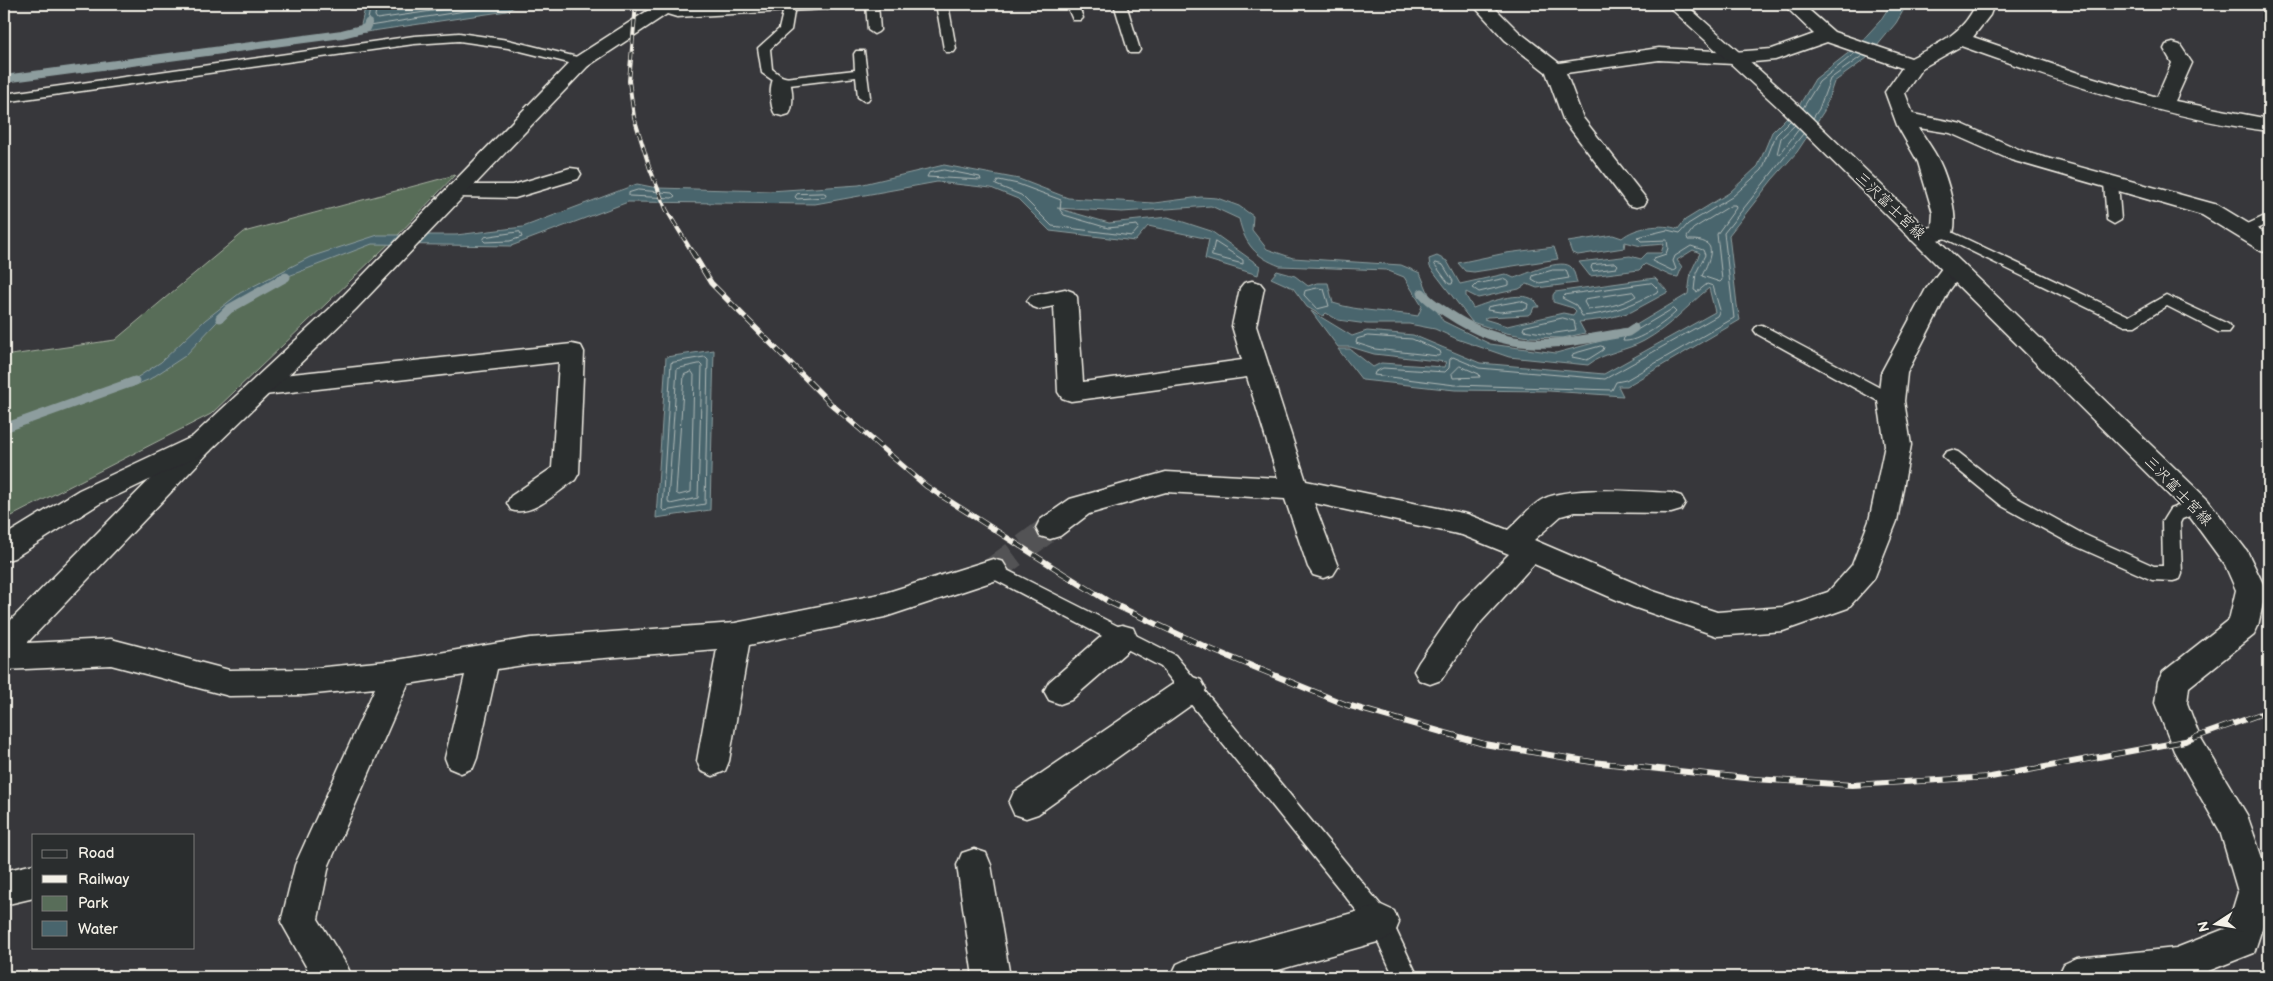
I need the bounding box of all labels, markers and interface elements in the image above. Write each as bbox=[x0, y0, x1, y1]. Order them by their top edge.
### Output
street label: 三沢富士宮線 bbox=[1851, 168, 1929, 244]
street label: 三沢富士宮線 bbox=[2140, 452, 2216, 530]
legend bbox=[32, 834, 195, 948]
text: Road bbox=[78, 844, 114, 863]
text: Railway bbox=[78, 870, 129, 889]
text: Park bbox=[78, 894, 109, 913]
north arrow bbox=[2190, 898, 2240, 948]
text: Water bbox=[78, 920, 118, 939]
text: N bbox=[2194, 920, 2213, 934]

